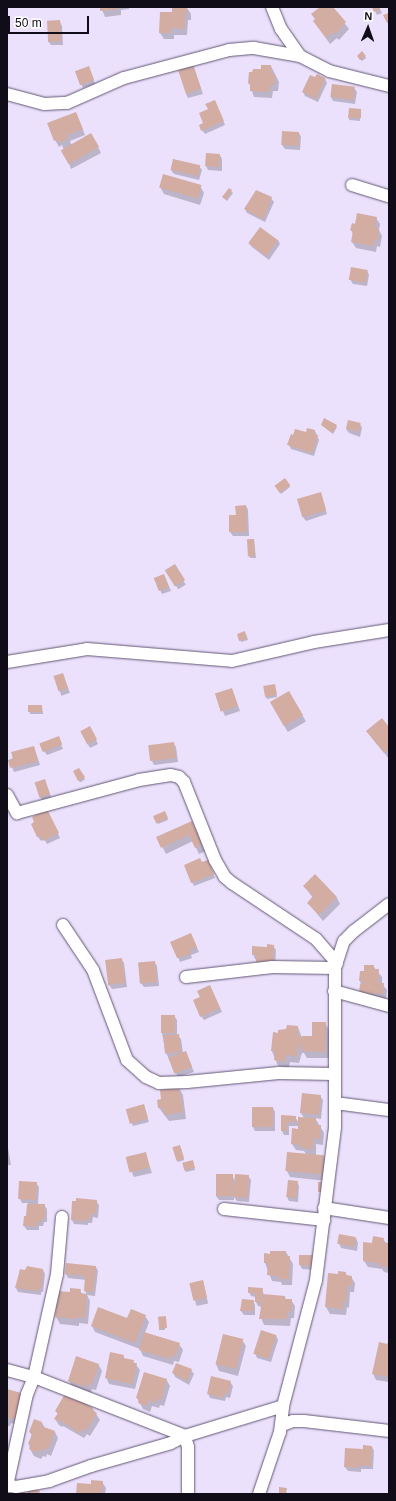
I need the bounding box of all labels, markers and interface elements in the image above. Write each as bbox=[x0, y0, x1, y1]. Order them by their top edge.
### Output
scale bar bbox=[10, 8, 91, 34]
north arrow bbox=[348, 8, 388, 48]
text: N bbox=[364, 10, 373, 22]
text: 50 m bbox=[15, 16, 42, 30]

